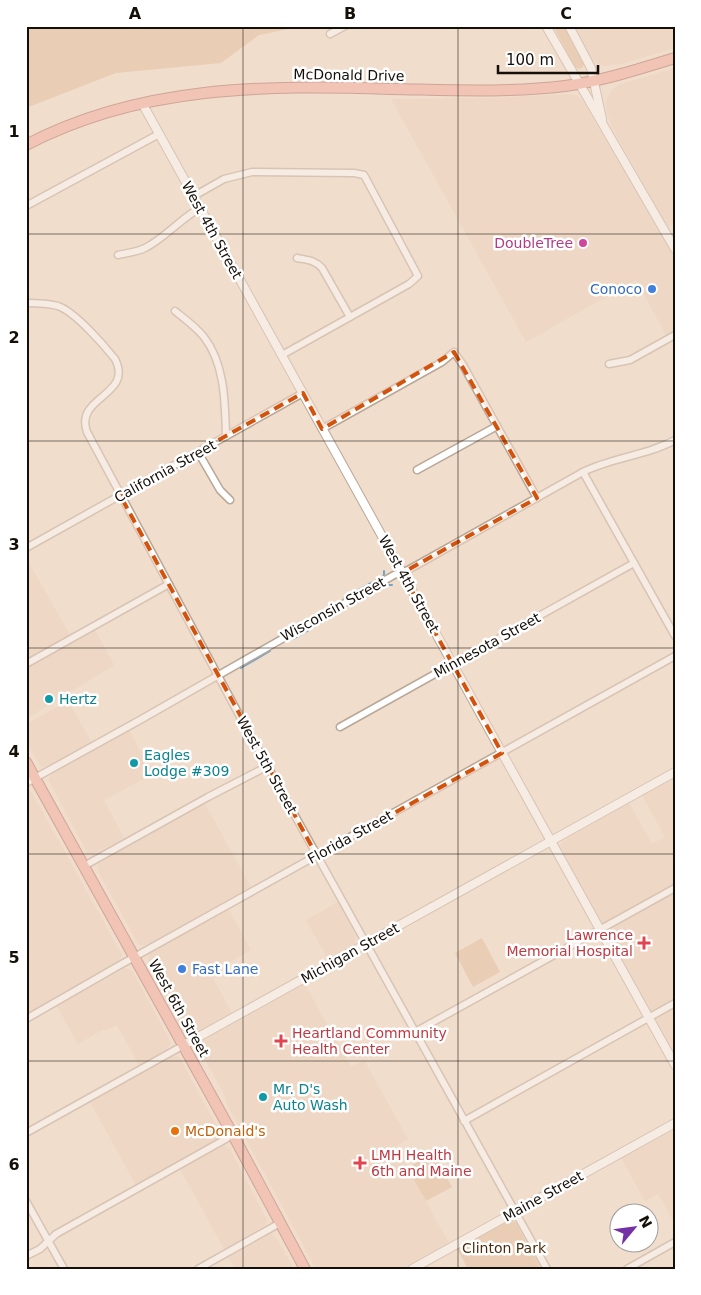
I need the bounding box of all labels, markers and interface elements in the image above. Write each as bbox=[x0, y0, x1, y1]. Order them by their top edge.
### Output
text: A bbox=[129, 4, 142, 23]
text: B bbox=[344, 4, 356, 23]
text: C bbox=[560, 4, 572, 23]
scale bar bbox=[498, 42, 598, 74]
text: 100 m bbox=[506, 51, 554, 69]
street label: McDonald Drive bbox=[293, 66, 405, 84]
text: 1 bbox=[8, 122, 20, 141]
street label: West 4th Street bbox=[179, 178, 246, 282]
place label: DoubleTree bbox=[494, 235, 573, 251]
marker: DoubleTree bbox=[577, 237, 589, 249]
place label: Conoco bbox=[590, 281, 642, 297]
marker: Conoco bbox=[646, 283, 658, 295]
text: 2 bbox=[8, 328, 20, 347]
street label: California Street bbox=[111, 436, 219, 506]
street label: West 4th Street bbox=[376, 532, 443, 636]
text: 3 bbox=[8, 535, 20, 554]
street label: Wisconsin Street bbox=[278, 573, 388, 644]
street label: Minnesota Street bbox=[431, 609, 543, 681]
place label: Hertz bbox=[59, 691, 97, 707]
marker: Hertz bbox=[43, 693, 55, 705]
street label: West 5th Street bbox=[234, 713, 301, 817]
text: 4 bbox=[8, 742, 20, 761]
place label: Eagles Lodge #309 bbox=[144, 747, 229, 779]
marker: Eagles Lodge #309 bbox=[128, 757, 140, 769]
street label: Florida Street bbox=[305, 807, 396, 867]
street label: Michigan Street bbox=[298, 919, 402, 987]
place label: Lawrence Memorial Hospital bbox=[506, 927, 633, 959]
marker: Lawrence Memorial Hospital bbox=[637, 936, 651, 950]
text: 5 bbox=[8, 948, 20, 967]
street label: West 6th Street bbox=[146, 956, 213, 1060]
place label: Fast Lane bbox=[192, 961, 258, 977]
marker: Fast Lane bbox=[176, 963, 188, 975]
place label: Heartland Community Health Center bbox=[292, 1025, 447, 1057]
marker: Heartland Community Health Center bbox=[274, 1034, 288, 1048]
place label: Mr. D's Auto Wash bbox=[273, 1081, 348, 1113]
marker: Mr. D's Auto Wash bbox=[257, 1091, 269, 1103]
place label: McDonald's bbox=[185, 1123, 266, 1139]
marker: McDonald's bbox=[169, 1125, 181, 1137]
place label: LMH Health 6th and Maine bbox=[371, 1147, 472, 1179]
text: 6 bbox=[8, 1155, 20, 1174]
marker: LMH Health 6th and Maine bbox=[353, 1156, 367, 1170]
street label: Maine Street bbox=[500, 1167, 586, 1225]
north arrow bbox=[608, 1202, 658, 1252]
text: N bbox=[636, 1213, 655, 1231]
park label: Clinton Park bbox=[462, 1240, 547, 1256]

